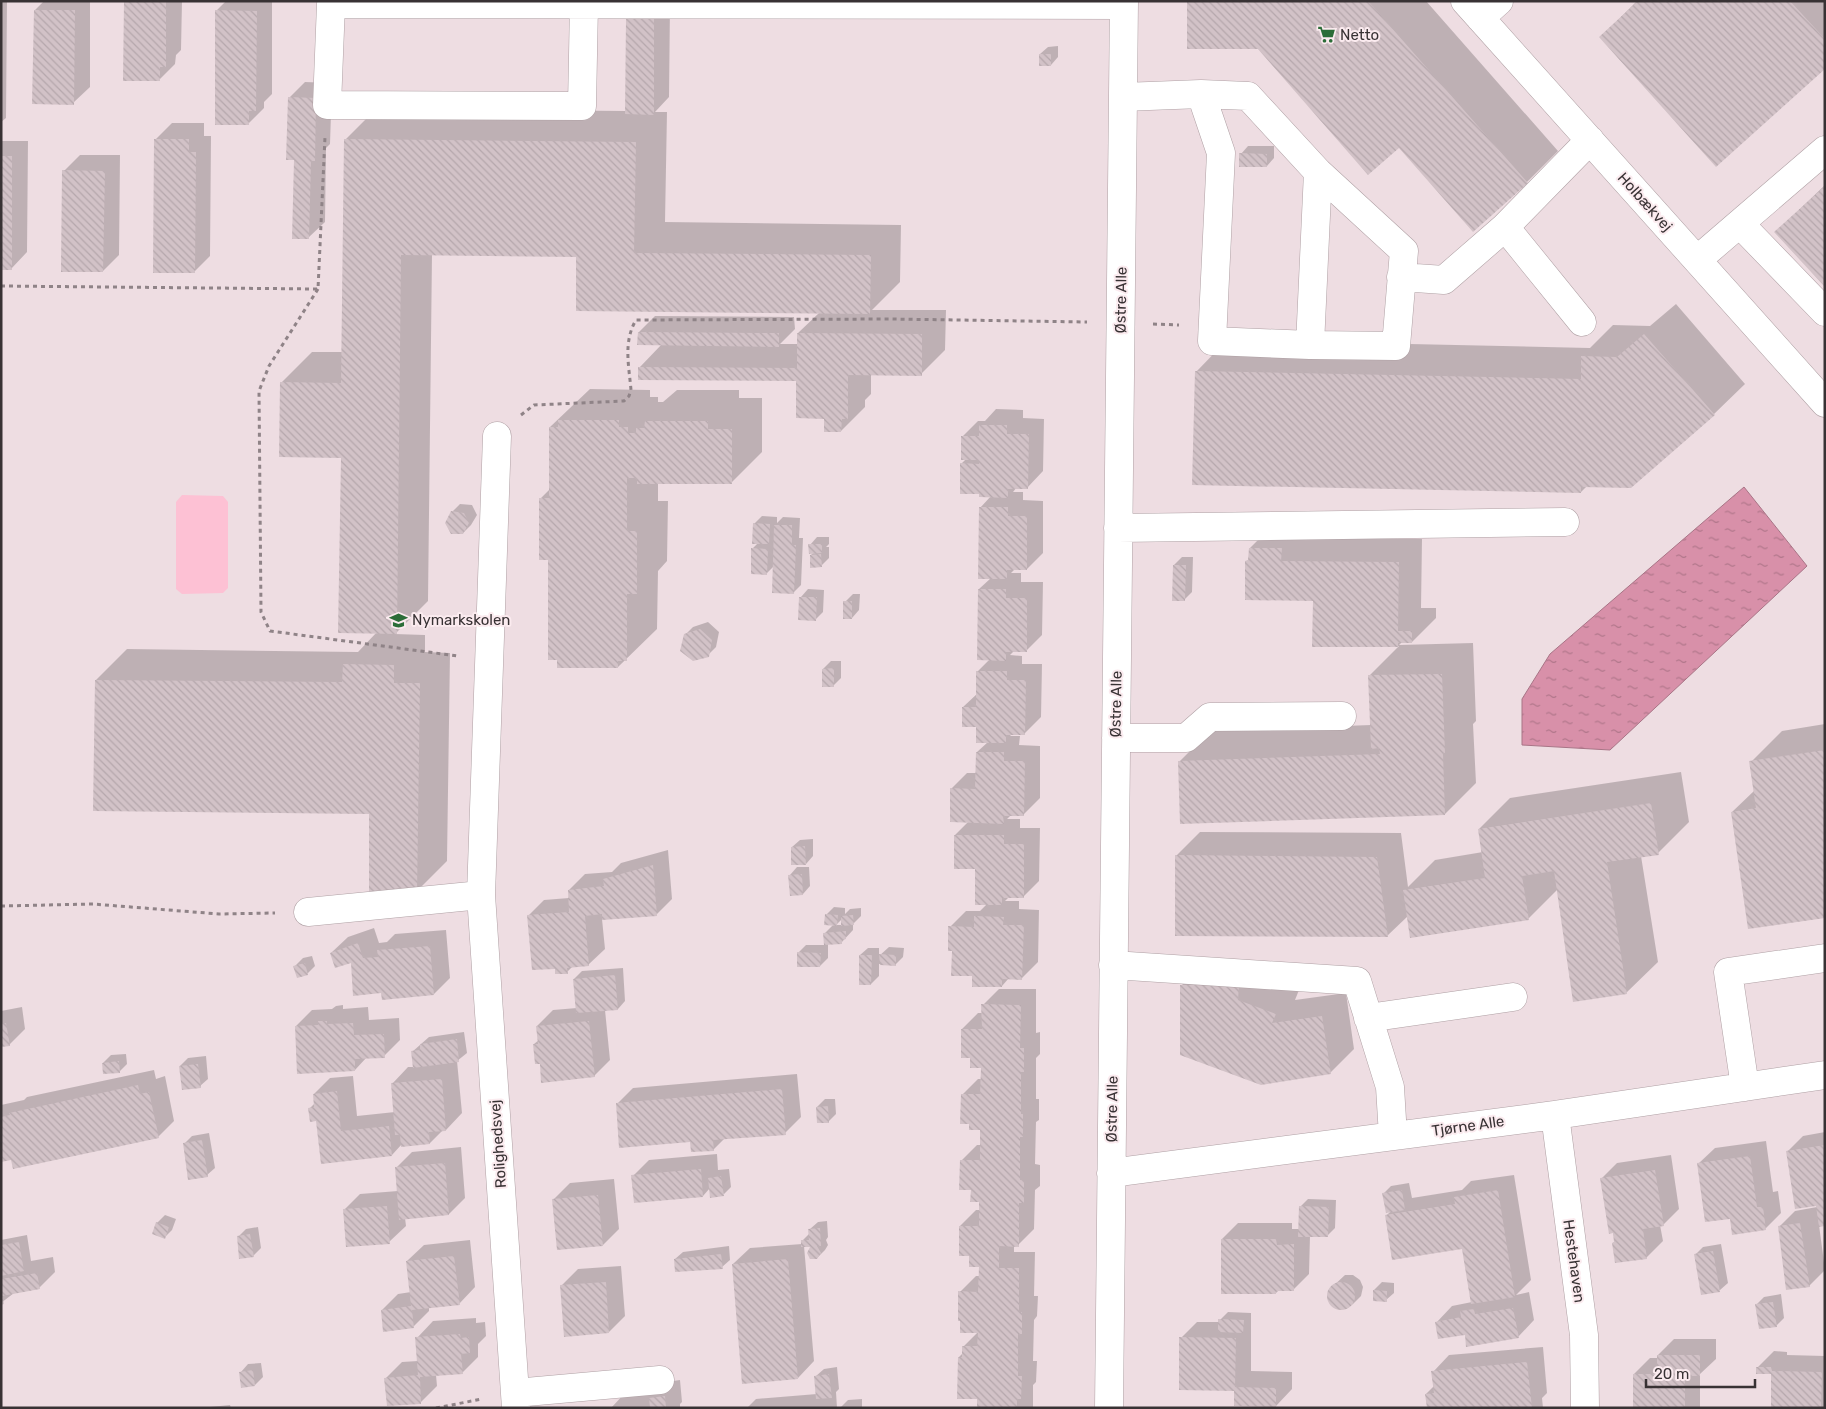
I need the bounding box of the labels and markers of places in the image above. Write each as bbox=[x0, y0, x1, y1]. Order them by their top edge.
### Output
supermarket icon: Netto bbox=[1316, 25, 1336, 45]
place label: Netto bbox=[1340, 26, 1379, 44]
school or university icon: Nymarkskolen bbox=[388, 610, 408, 630]
place label: Nymarkskolen bbox=[412, 611, 510, 629]

